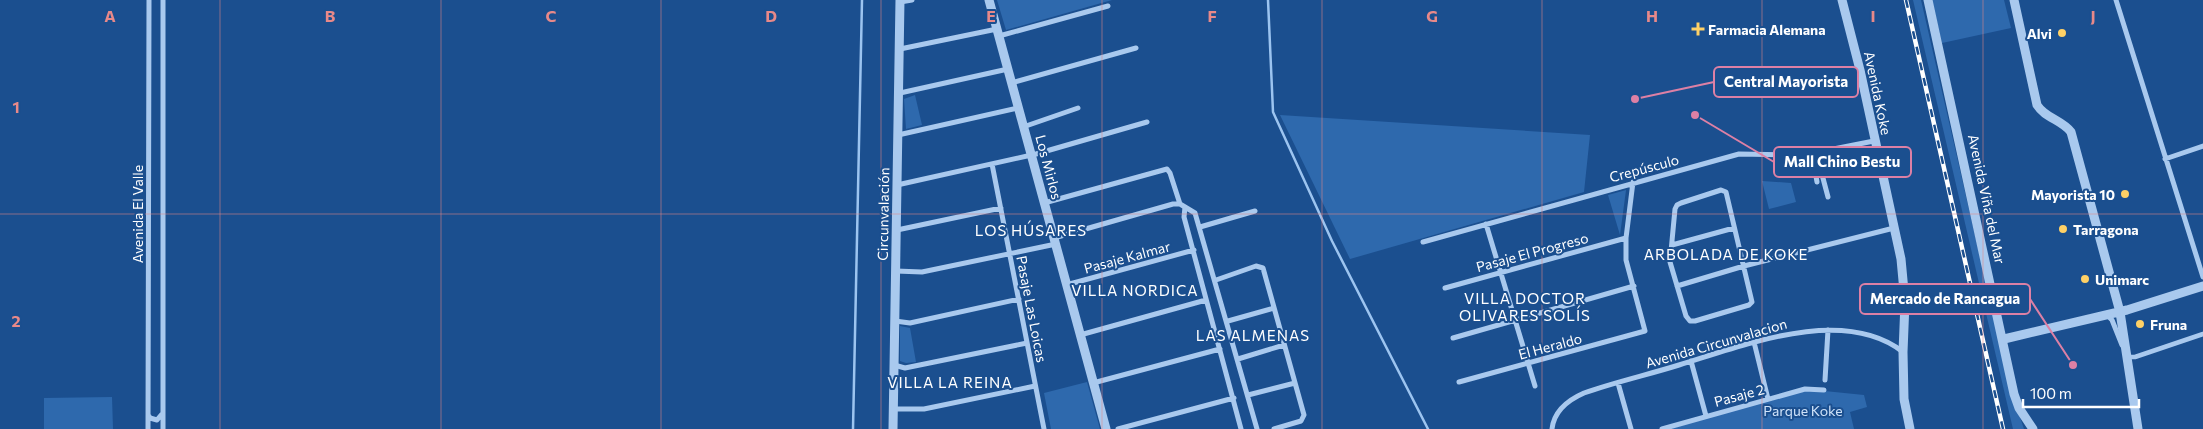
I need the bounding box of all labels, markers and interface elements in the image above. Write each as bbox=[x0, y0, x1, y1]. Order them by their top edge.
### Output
text: A bbox=[104, 6, 116, 25]
text: B bbox=[325, 6, 336, 25]
text: C bbox=[546, 6, 557, 25]
text: D bbox=[765, 6, 777, 25]
text: E bbox=[986, 6, 996, 25]
text: F bbox=[1207, 6, 1217, 25]
text: G bbox=[1426, 6, 1438, 25]
text: H bbox=[1646, 6, 1658, 25]
text: I bbox=[1870, 6, 1876, 25]
text: J bbox=[2090, 6, 2096, 25]
place label: Farmacia Alemana bbox=[1708, 21, 1826, 38]
marker: Farmacia Alemana bbox=[1692, 23, 1704, 35]
place label: Alvi bbox=[2027, 25, 2052, 42]
marker: Alvi bbox=[2056, 27, 2068, 39]
street label: Avenida Koke bbox=[1861, 50, 1895, 136]
callout: Central Mayorista bbox=[1714, 67, 1858, 97]
text: Central Mayorista bbox=[1724, 72, 1848, 90]
text: 1 bbox=[12, 97, 20, 116]
street label: Los Mirlos bbox=[1032, 133, 1066, 201]
street label: Avenida Viña del Mar bbox=[1965, 133, 2009, 266]
callout: Mall Chino Bestu bbox=[1774, 147, 1911, 177]
street label: Crepúsculo bbox=[1607, 151, 1681, 185]
text: Mall Chino Bestu bbox=[1784, 152, 1900, 170]
street label: Avenida El Valle bbox=[129, 165, 146, 263]
street label: Circunvalación bbox=[874, 167, 892, 261]
place label: Mayorista 10 bbox=[2031, 186, 2115, 203]
marker: Mayorista 10 bbox=[2119, 188, 2131, 200]
district label: LOS HÚSARES bbox=[975, 220, 1087, 239]
place label: Tarragona bbox=[2073, 221, 2139, 238]
marker: Tarragona bbox=[2057, 223, 2069, 235]
street label: Pasaje El Progreso bbox=[1474, 229, 1590, 275]
street label: Pasaje Kalmar bbox=[1082, 237, 1172, 277]
district label: ARBOLADA DE KOKE bbox=[1644, 245, 1808, 263]
street label: Pasaje Las Loicas bbox=[1013, 254, 1051, 364]
place label: Unimarc bbox=[2095, 271, 2149, 288]
marker: Unimarc bbox=[2079, 273, 2091, 285]
district label: VILLA NORDICA bbox=[1071, 281, 1199, 299]
callout: Mercado de Rancagua bbox=[1860, 284, 2030, 314]
district label: VILLA DOCTOR OLIVARES SOLÍS bbox=[1459, 289, 1591, 324]
text: Mercado de Rancagua bbox=[1870, 289, 2020, 307]
text: 2 bbox=[11, 311, 21, 330]
street label: Avenida Circunvalacion bbox=[1643, 315, 1789, 371]
place label: Fruna bbox=[2150, 316, 2187, 333]
marker: Fruna bbox=[2134, 318, 2146, 330]
district label: LAS ALMENAS bbox=[1196, 326, 1310, 344]
street label: El Heraldo bbox=[1516, 329, 1584, 363]
district label: VILLA LA REINA bbox=[887, 373, 1013, 391]
scale bar bbox=[2023, 376, 2139, 408]
street label: Pasaje 2 bbox=[1712, 380, 1766, 410]
text: 100 m bbox=[2030, 384, 2072, 402]
park label: Parque Koke bbox=[1763, 402, 1843, 419]

